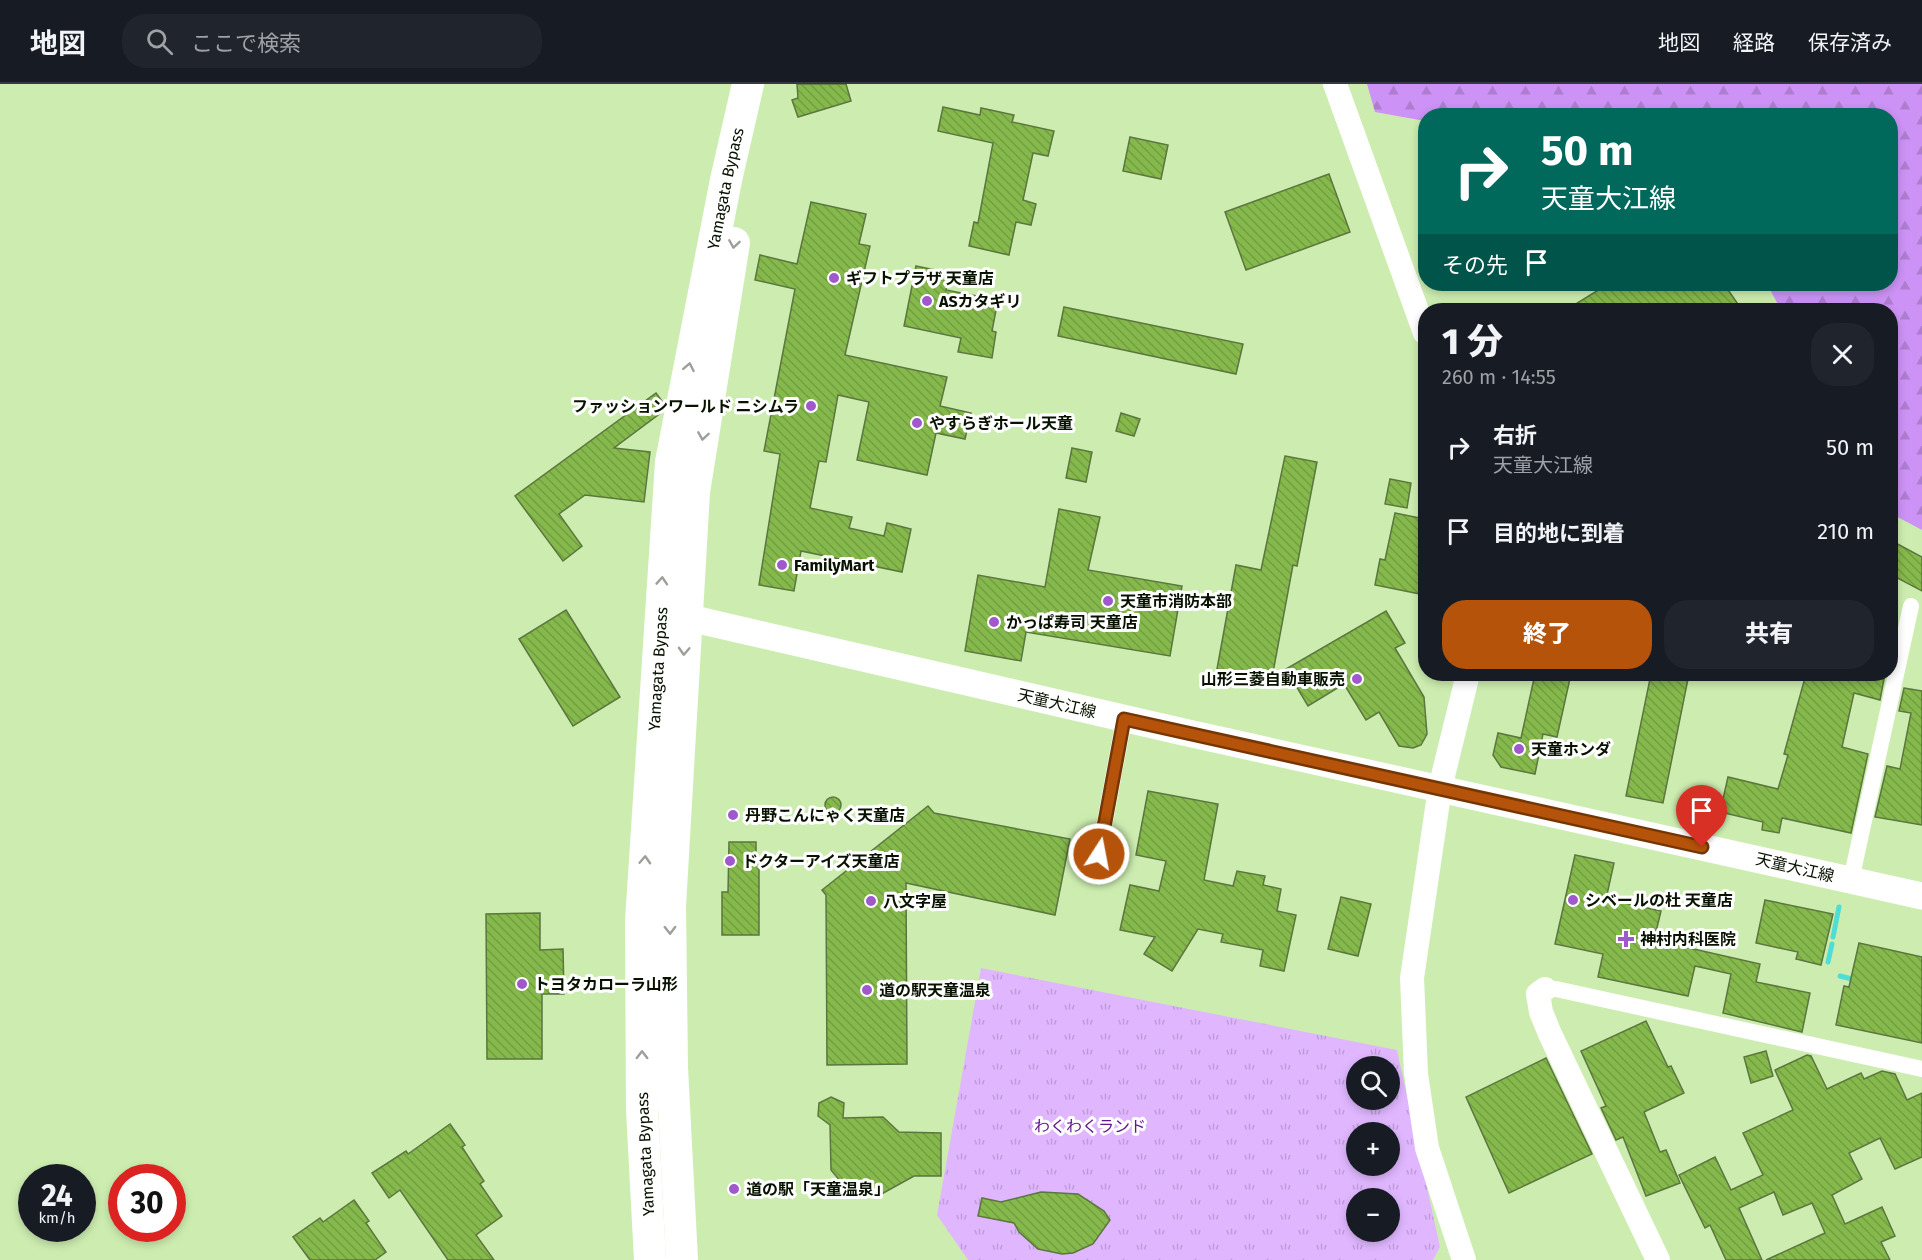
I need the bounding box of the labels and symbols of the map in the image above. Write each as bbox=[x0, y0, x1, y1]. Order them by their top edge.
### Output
street label: Yamagata Bypass bbox=[704, 126, 748, 251]
one-way arrow bbox=[729, 239, 741, 248]
place label: ギフトプラザ 天童店 bbox=[846, 269, 994, 288]
marker: ギフトプラザ 天童店 bbox=[827, 271, 841, 285]
place label: ASカタギリ bbox=[938, 292, 1022, 311]
marker: ASカタギリ bbox=[920, 294, 934, 308]
one-way arrow bbox=[682, 363, 695, 373]
place label: ファッションワールド ニシムラ bbox=[572, 397, 799, 416]
marker: ファッションワールド ニシムラ bbox=[804, 399, 818, 413]
place label: やすらぎホール天童 bbox=[929, 414, 1073, 433]
marker: やすらぎホール天童 bbox=[910, 416, 924, 430]
one-way arrow bbox=[697, 431, 710, 441]
place label: FamilyMart bbox=[794, 556, 875, 575]
marker: FamilyMart bbox=[775, 558, 789, 572]
one-way arrow bbox=[655, 577, 668, 586]
place label: 天童市消防本部 bbox=[1120, 592, 1232, 611]
marker: 天童市消防本部 bbox=[1101, 594, 1115, 608]
street label: Yamagata Bypass bbox=[644, 606, 672, 731]
place label: かっぱ寿司 天童店 bbox=[1006, 613, 1138, 632]
marker: かっぱ寿司 天童店 bbox=[987, 615, 1001, 629]
one-way arrow bbox=[677, 647, 690, 656]
place label: 山形三菱自動車販売 bbox=[1201, 670, 1345, 689]
marker: 山形三菱自動車販売 bbox=[1350, 672, 1364, 686]
street label: 天童大江線 bbox=[1016, 685, 1098, 722]
place label: 天童ホンダ bbox=[1531, 740, 1611, 759]
marker: 天童ホンダ bbox=[1512, 742, 1526, 756]
pin bbox=[1676, 785, 1727, 847]
place label: 丹野こんにゃく天童店 bbox=[745, 806, 905, 825]
marker: 丹野こんにゃく天童店 bbox=[726, 808, 740, 822]
position arrow bbox=[1067, 822, 1131, 886]
street label: 天童大江線 bbox=[1754, 849, 1836, 886]
place label: ドクターアイズ天童店 bbox=[742, 852, 899, 871]
marker: ドクターアイズ天童店 bbox=[723, 854, 737, 868]
one-way arrow bbox=[638, 855, 651, 864]
place label: シベールの杜 天童店 bbox=[1585, 891, 1733, 910]
place label: 八文字屋 bbox=[883, 892, 947, 911]
marker: シベールの杜 天童店 bbox=[1566, 893, 1580, 907]
marker: 八文字屋 bbox=[864, 894, 878, 908]
one-way arrow bbox=[664, 925, 676, 934]
marker: 神村内科医院 bbox=[1617, 930, 1635, 948]
place label: 神村内科医院 bbox=[1640, 930, 1736, 949]
place label: トヨタカローラ山形 bbox=[534, 975, 678, 994]
marker: トヨタカローラ山形 bbox=[515, 977, 529, 991]
place label: 道の駅天童温泉 bbox=[879, 981, 991, 1000]
marker: 道の駅天童温泉 bbox=[860, 983, 874, 997]
one-way arrow bbox=[636, 1050, 648, 1059]
street label: Yamagata Bypass bbox=[633, 1092, 658, 1216]
park label: わくわくランド bbox=[1034, 1117, 1146, 1136]
speed limit sign: 30 bbox=[108, 1164, 186, 1242]
place label: 道の駅「天童温泉」 bbox=[746, 1180, 890, 1199]
marker: 道の駅「天童温泉」 bbox=[727, 1182, 741, 1196]

